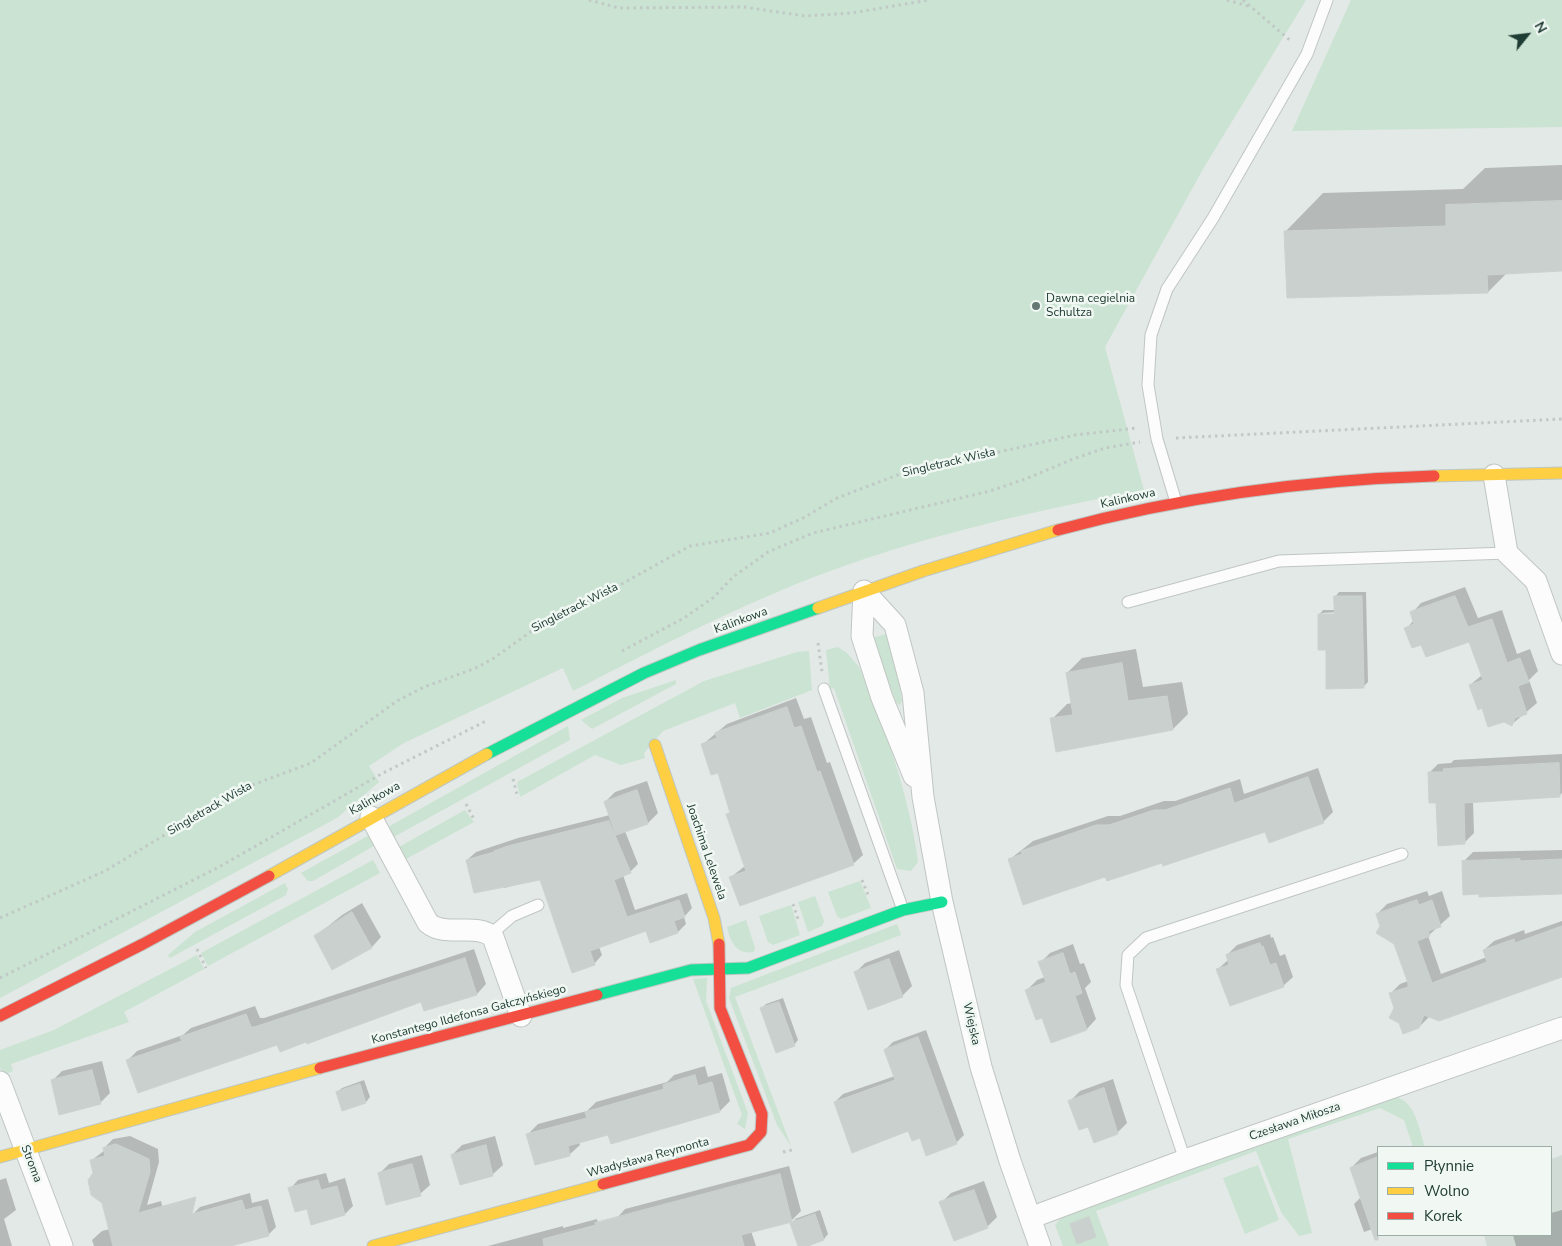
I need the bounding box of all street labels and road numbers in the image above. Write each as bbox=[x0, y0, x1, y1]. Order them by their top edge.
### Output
street label: Singletrack Wisła bbox=[901, 445, 997, 481]
street label: Kalinkowa bbox=[1099, 486, 1157, 512]
street label: Singletrack Wisła bbox=[529, 580, 621, 636]
street label: Kalinkowa bbox=[712, 605, 770, 637]
street label: Singletrack Wisła bbox=[165, 779, 255, 839]
street label: Kalinkowa bbox=[347, 779, 403, 819]
street label: Joachima Lelewela bbox=[683, 802, 729, 902]
street label: Konstantego Ildefonsa Gałczyńskiego bbox=[370, 982, 568, 1048]
street label: Wiejska bbox=[959, 1001, 983, 1047]
street label: Czesława Miłosza bbox=[1248, 1100, 1342, 1144]
street label: Władysława Reymonta bbox=[585, 1135, 711, 1181]
street label: Stroma bbox=[17, 1143, 45, 1185]

